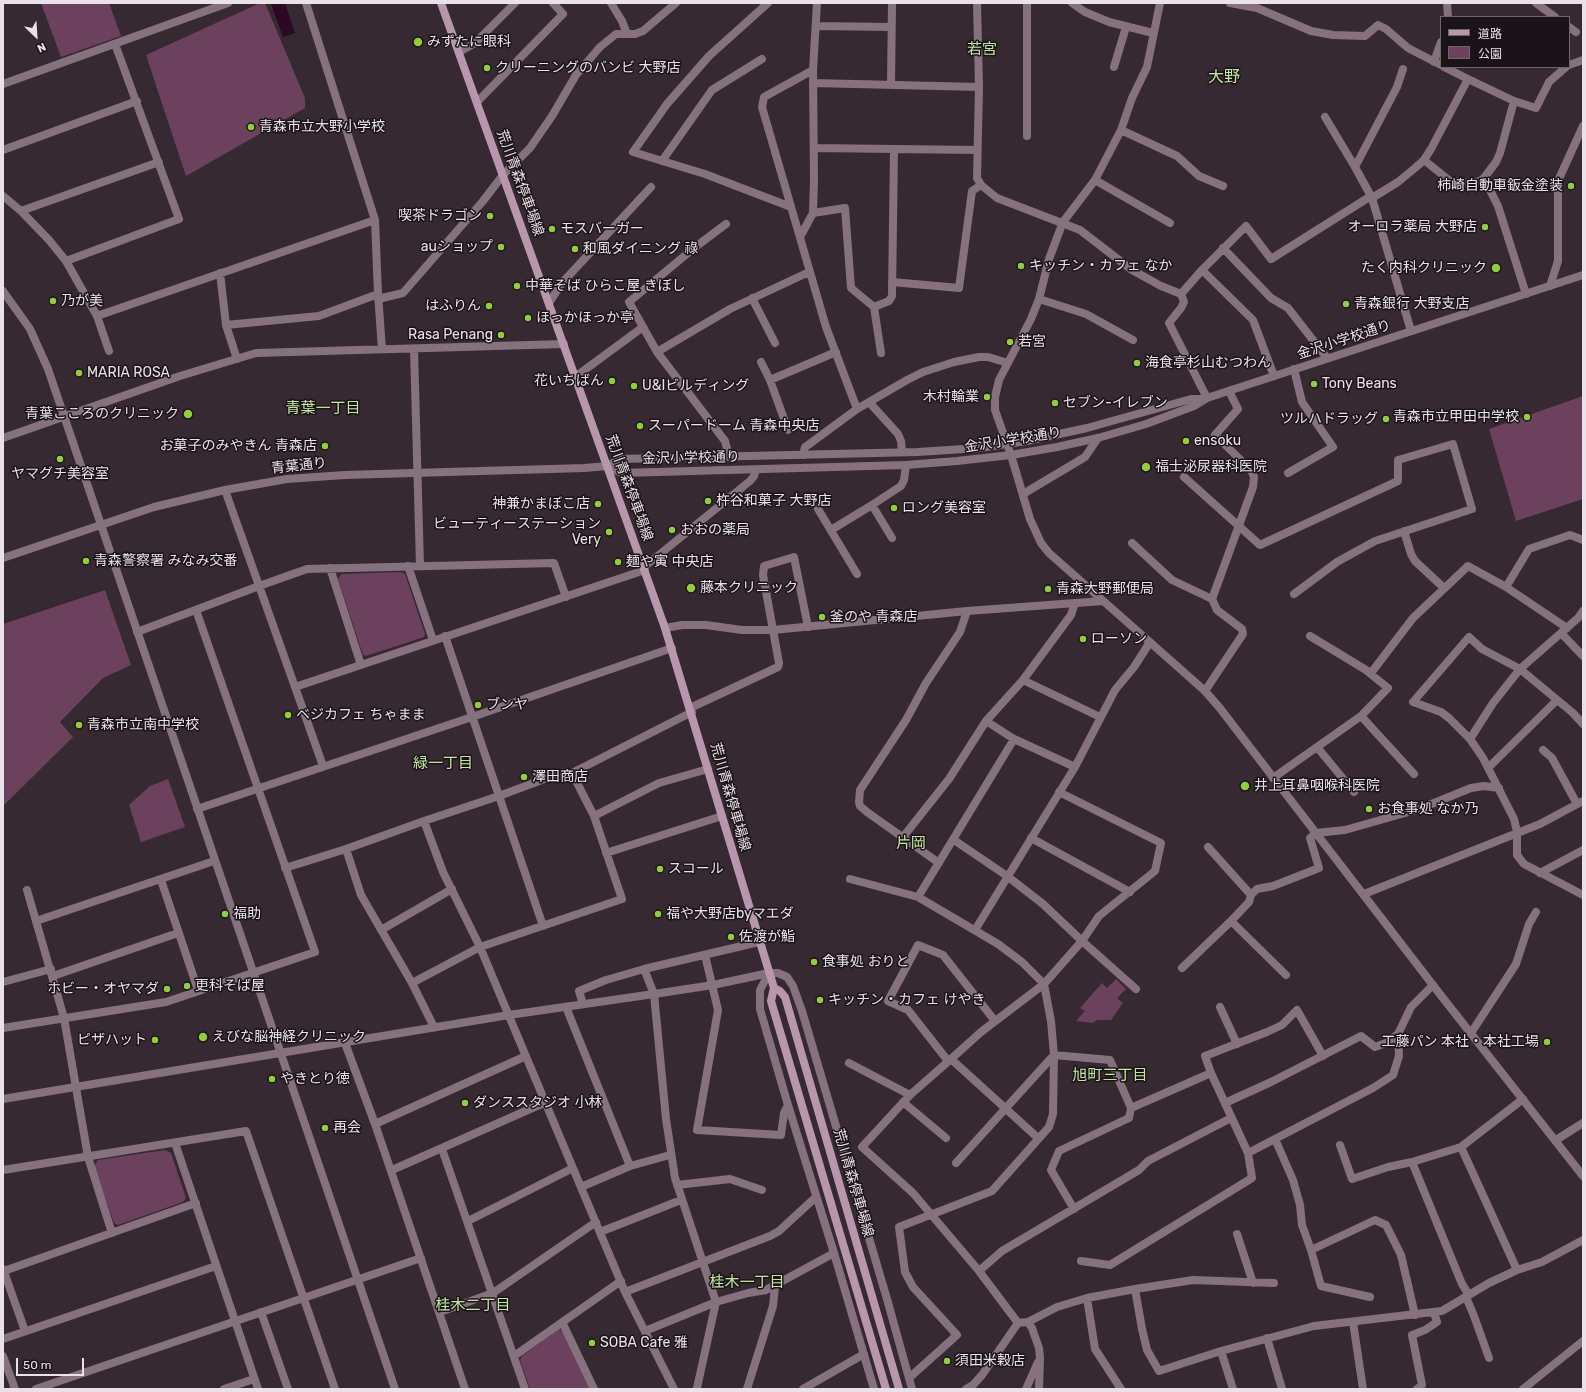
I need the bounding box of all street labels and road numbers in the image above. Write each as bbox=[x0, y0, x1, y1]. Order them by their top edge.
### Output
street label: 荒川青森停車場線 bbox=[493, 128, 547, 238]
street label: 金沢小学校通り bbox=[1295, 317, 1393, 363]
street label: 金沢小学校通り bbox=[963, 424, 1063, 456]
street label: 荒川青森停車場線 bbox=[602, 433, 656, 543]
street label: 金沢小学校通り bbox=[642, 449, 740, 467]
street label: 青葉通り bbox=[270, 455, 328, 477]
street label: 荒川青森停車場線 bbox=[706, 741, 754, 853]
street label: 荒川青森停車場線 bbox=[829, 1127, 877, 1239]

